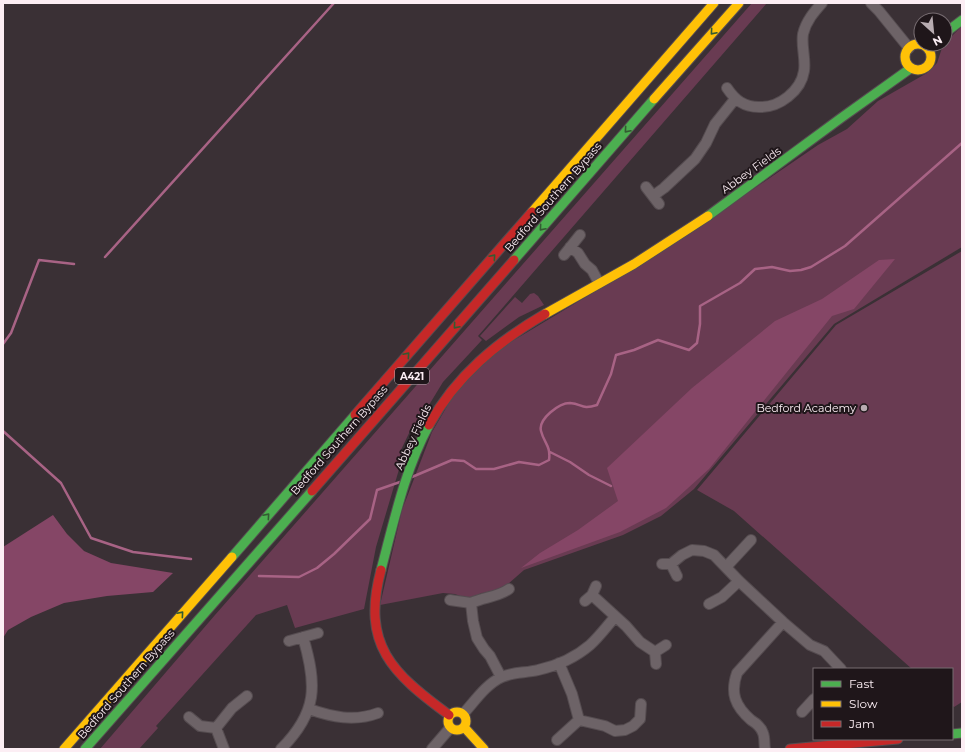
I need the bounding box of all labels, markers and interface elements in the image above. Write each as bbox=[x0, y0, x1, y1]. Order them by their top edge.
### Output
north arrow bbox=[913, 12, 953, 52]
one-way arrow bbox=[710, 28, 717, 35]
text: N bbox=[930, 33, 945, 49]
one-way arrow bbox=[625, 125, 632, 133]
street label: Bedford Southern Bypass bbox=[502, 139, 605, 255]
street label: Abbey Fields bbox=[718, 143, 784, 196]
one-way arrow bbox=[539, 223, 546, 231]
one-way arrow bbox=[488, 254, 495, 261]
one-way arrow bbox=[454, 321, 461, 328]
one-way arrow bbox=[403, 352, 410, 359]
road number: A421 bbox=[395, 368, 429, 384]
street label: Bedford Southern Bypass bbox=[288, 382, 391, 498]
street label: Abbey Fields bbox=[392, 401, 435, 472]
place label: Bedford Academy bbox=[756, 401, 856, 415]
marker: Bedford Academy bbox=[859, 403, 869, 413]
one-way arrow bbox=[262, 513, 269, 521]
one-way arrow bbox=[177, 611, 184, 619]
street label: Bedford Southern Bypass bbox=[75, 626, 178, 742]
legend bbox=[813, 668, 953, 740]
text: Fast bbox=[849, 676, 874, 691]
text: Slow bbox=[849, 696, 878, 711]
text: Jam bbox=[848, 716, 875, 731]

